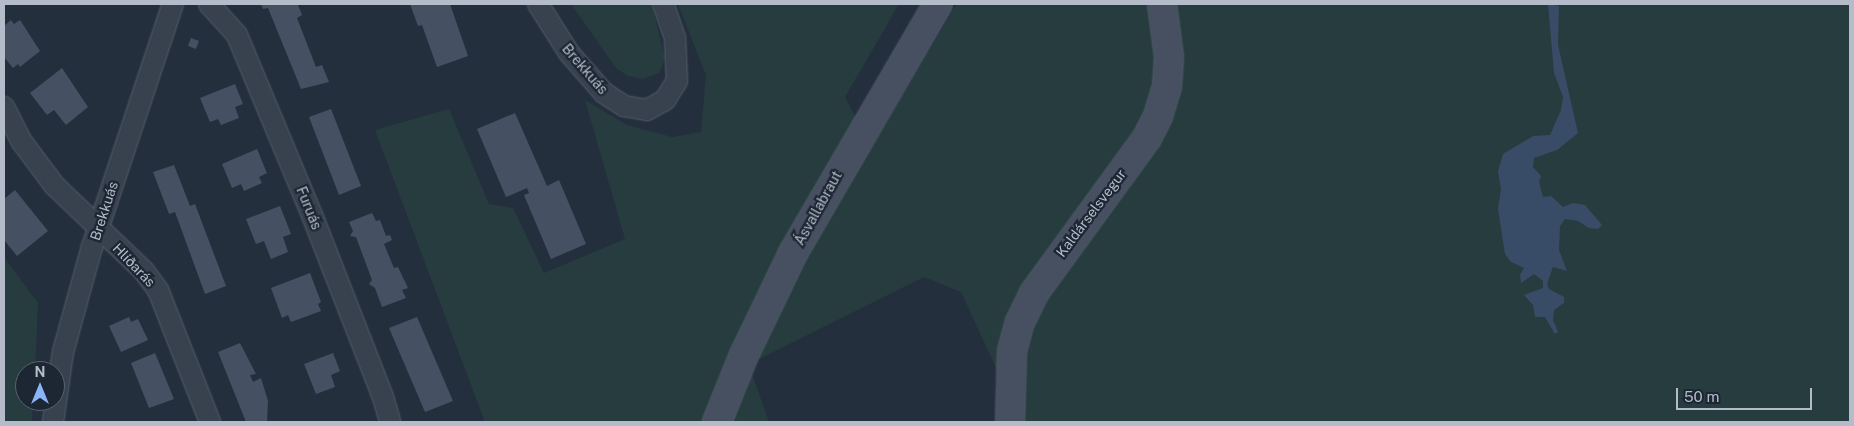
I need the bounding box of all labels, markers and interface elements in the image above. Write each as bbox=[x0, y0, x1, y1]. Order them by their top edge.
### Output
street label: Brekkuás bbox=[559, 40, 611, 98]
street label: Kaldárselsvegur bbox=[1052, 166, 1130, 260]
street label: Ásvallabraut bbox=[791, 168, 845, 248]
street label: Brekkuás bbox=[87, 179, 121, 243]
street label: Furuás bbox=[293, 184, 325, 232]
street label: Hlíðarás bbox=[109, 240, 159, 290]
north arrow bbox=[15, 361, 65, 411]
text: N bbox=[35, 364, 45, 380]
scale bar bbox=[1679, 378, 1815, 410]
text: 50 m bbox=[1684, 388, 1719, 405]

